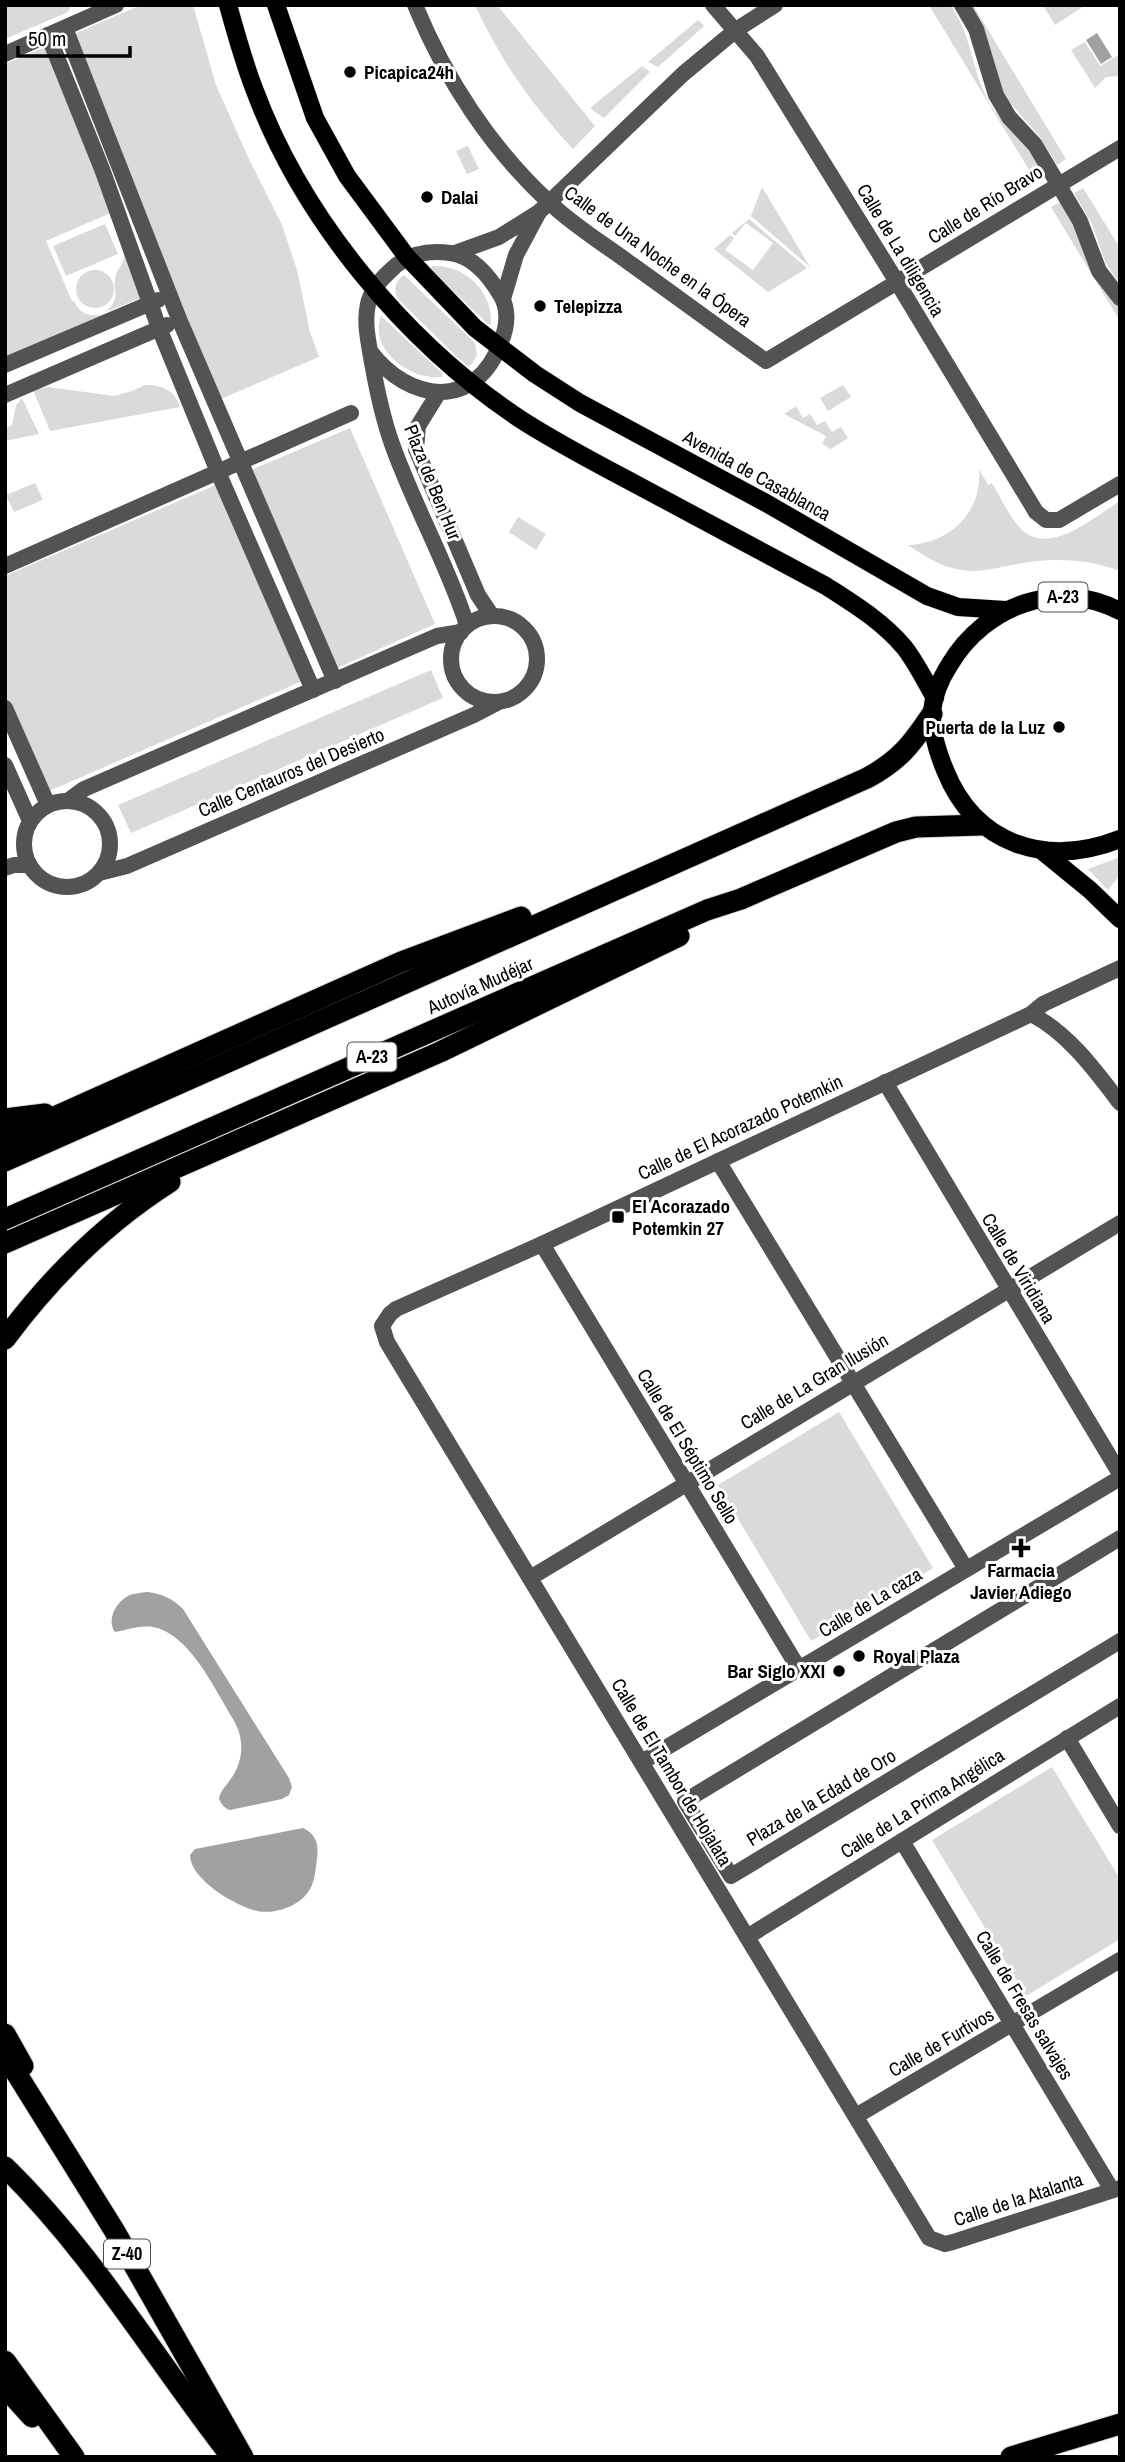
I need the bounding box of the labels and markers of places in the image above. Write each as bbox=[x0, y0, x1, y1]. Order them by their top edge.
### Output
place label: Picapica24h bbox=[364, 59, 454, 85]
marker: Picapica24h bbox=[342, 64, 358, 80]
place label: Dalai bbox=[441, 184, 478, 210]
marker: Dalai bbox=[419, 189, 435, 205]
place label: Telepizza bbox=[554, 293, 622, 319]
marker: Telepizza bbox=[532, 298, 548, 314]
place label: Puerta de la Luz bbox=[926, 714, 1045, 740]
marker: Puerta de la Luz bbox=[1051, 719, 1067, 735]
place label: El Acorazado Potemkin 27 bbox=[632, 1193, 730, 1241]
marker: El Acorazado Potemkin 27 bbox=[610, 1209, 626, 1225]
marker: Farmacia Javier Adiego bbox=[1013, 1540, 1029, 1556]
place label: Farmacia Javier Adiego bbox=[970, 1557, 1072, 1605]
place label: Royal Plaza bbox=[873, 1643, 960, 1669]
marker: Royal Plaza bbox=[851, 1648, 867, 1664]
place label: Bar Siglo XXI bbox=[727, 1658, 825, 1684]
marker: Bar Siglo XXI bbox=[831, 1663, 847, 1679]

